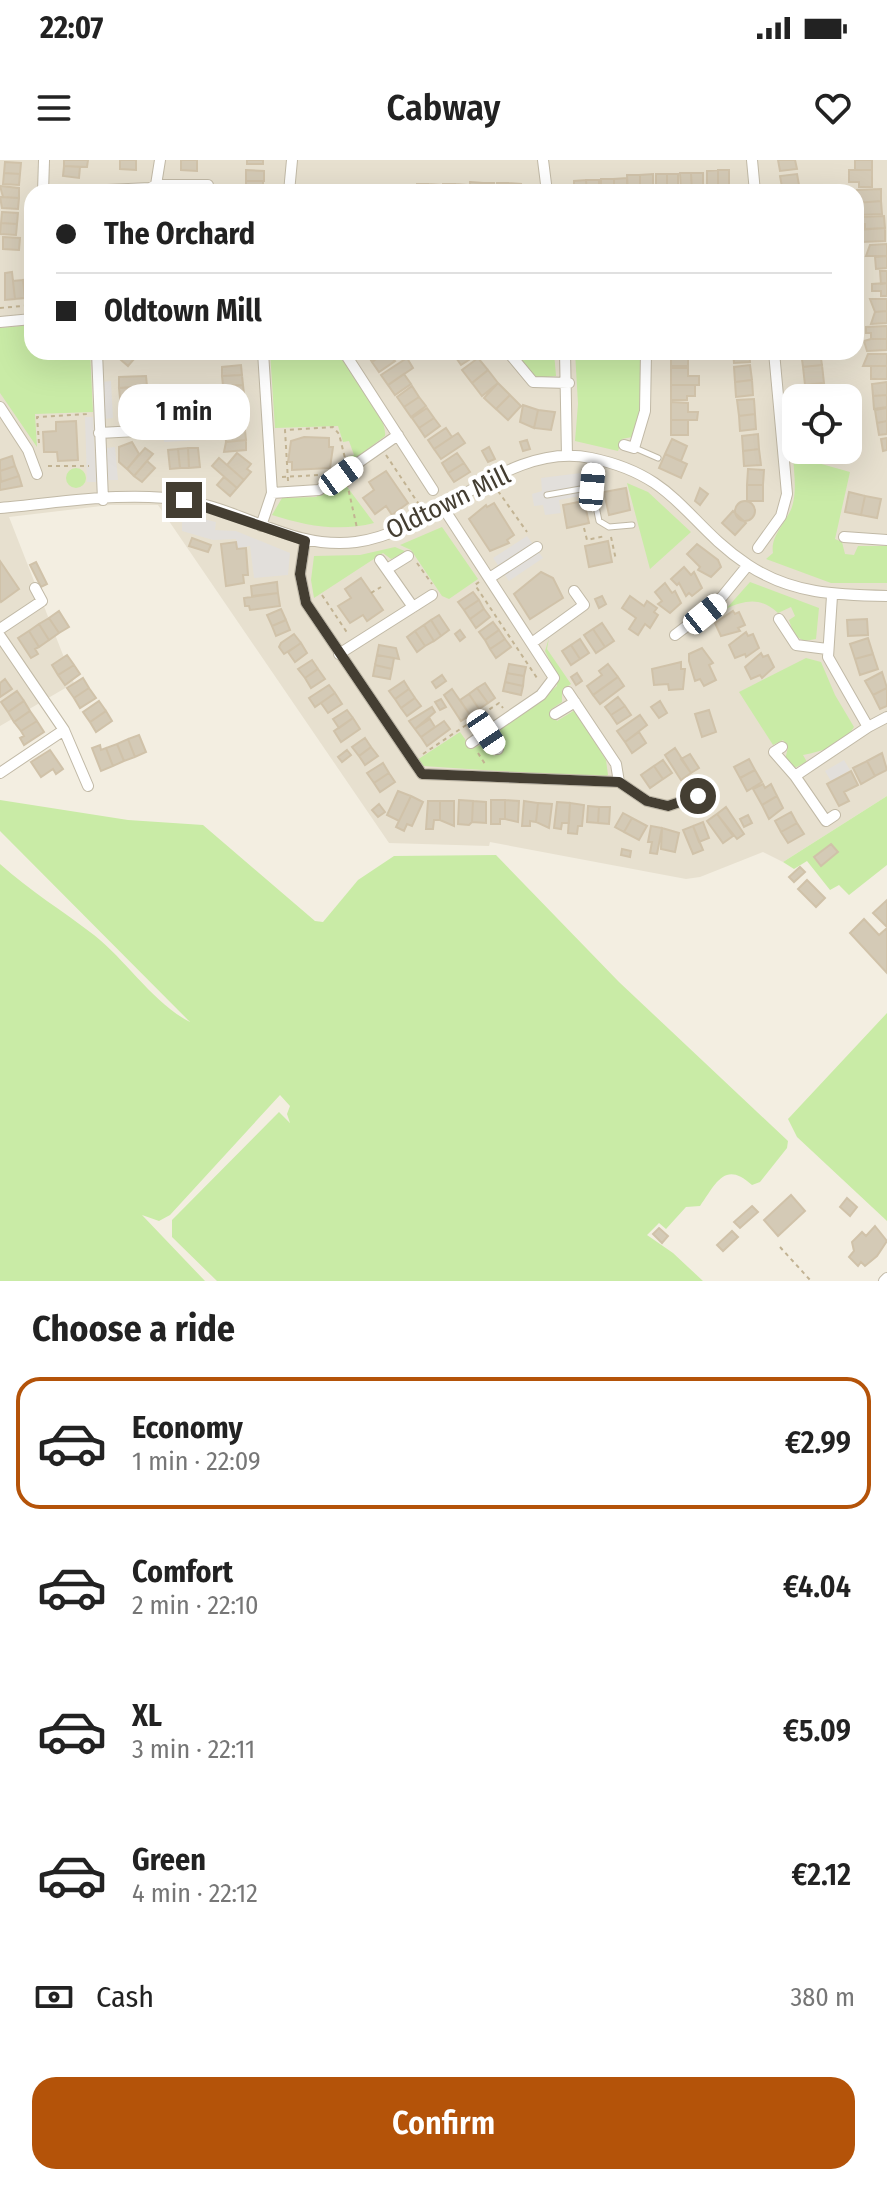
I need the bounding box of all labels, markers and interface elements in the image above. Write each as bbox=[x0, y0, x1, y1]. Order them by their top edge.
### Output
text: 22:07 bbox=[40, 10, 103, 46]
icon: menu bbox=[32, 86, 76, 130]
text: Cabway bbox=[387, 86, 500, 130]
icon: heart bbox=[811, 86, 855, 130]
text: The Orchard bbox=[104, 216, 255, 252]
text: Oldtown Mill bbox=[104, 293, 262, 329]
callout: 1 min bbox=[118, 384, 250, 440]
map controls bbox=[782, 384, 862, 464]
button: locate bbox=[782, 384, 862, 464]
text: 1 min bbox=[156, 396, 212, 427]
car bbox=[315, 452, 367, 500]
street label: Oldtown Mill bbox=[381, 459, 516, 546]
car bbox=[578, 462, 606, 512]
route end bbox=[166, 482, 202, 518]
car bbox=[679, 590, 731, 638]
car bbox=[463, 705, 509, 759]
route start bbox=[680, 778, 716, 814]
text: Choose a ride bbox=[32, 1307, 235, 1351]
icon: car bbox=[36, 1407, 108, 1479]
text: Economy bbox=[132, 1410, 243, 1446]
text: €2.99 bbox=[785, 1425, 851, 1461]
text: 1 min · 22:09 bbox=[132, 1446, 261, 1477]
icon: car bbox=[36, 1551, 108, 1623]
text: Comfort bbox=[132, 1554, 233, 1590]
text: €4.04 bbox=[783, 1569, 851, 1605]
text: 2 min · 22:10 bbox=[132, 1590, 259, 1621]
icon: car bbox=[36, 1695, 108, 1767]
text: XL bbox=[132, 1698, 162, 1734]
text: €5.09 bbox=[783, 1713, 851, 1749]
text: 3 min · 22:11 bbox=[132, 1734, 255, 1765]
icon: car bbox=[36, 1839, 108, 1911]
text: Green bbox=[132, 1842, 206, 1878]
text: €2.12 bbox=[792, 1857, 851, 1893]
text: 4 min · 22:12 bbox=[132, 1878, 258, 1909]
icon: cash bbox=[32, 1975, 76, 2019]
text: Cash bbox=[96, 1979, 154, 2015]
text: 380 m bbox=[791, 1982, 855, 2013]
button: Confirm bbox=[32, 2077, 855, 2169]

